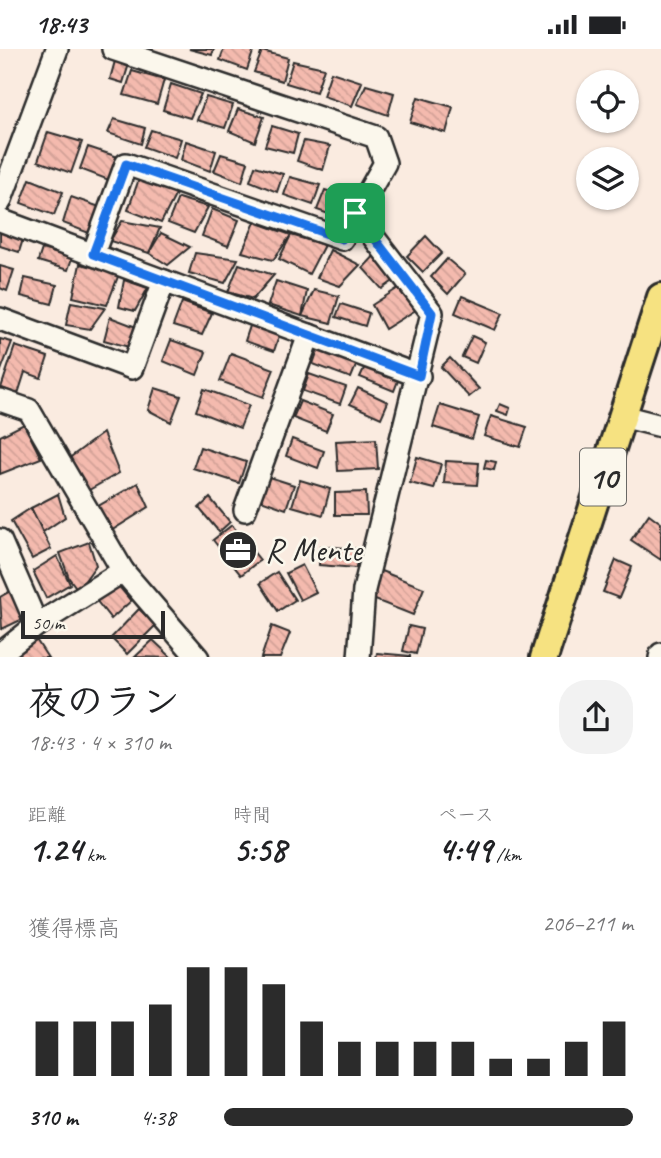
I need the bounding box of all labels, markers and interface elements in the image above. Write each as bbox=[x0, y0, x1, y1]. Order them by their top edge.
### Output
text: 18:43 bbox=[35, 8, 87, 41]
map controls bbox=[576, 70, 639, 210]
button: locate bbox=[576, 70, 639, 133]
button: layers bbox=[576, 147, 639, 210]
pin bbox=[325, 183, 385, 243]
icon: arrive bbox=[336, 194, 374, 232]
road number: 10 bbox=[580, 449, 626, 506]
office icon: R Mente bbox=[217, 529, 259, 571]
place label: R Mente bbox=[265, 529, 364, 571]
scale bar bbox=[21, 608, 164, 640]
text: 50 m bbox=[32, 611, 64, 635]
text: 夜のラン bbox=[28, 678, 180, 725]
button: share bbox=[559, 680, 633, 754]
text: 18:43 · 4 × 310 m bbox=[28, 728, 171, 757]
text: 距離 bbox=[28, 803, 66, 827]
text: 時間 bbox=[233, 803, 271, 827]
text: ペース bbox=[438, 803, 494, 827]
text: 1.24 bbox=[28, 827, 82, 872]
text: 5:58 bbox=[233, 827, 286, 872]
text: 4:49 bbox=[438, 827, 492, 872]
text: km bbox=[82, 843, 105, 867]
text: /km bbox=[492, 843, 521, 867]
text: 206–211 m bbox=[542, 909, 633, 938]
text: 獲得標高 bbox=[28, 914, 120, 943]
text: 310 m bbox=[28, 1103, 78, 1132]
text: 4:38 bbox=[140, 1103, 176, 1132]

